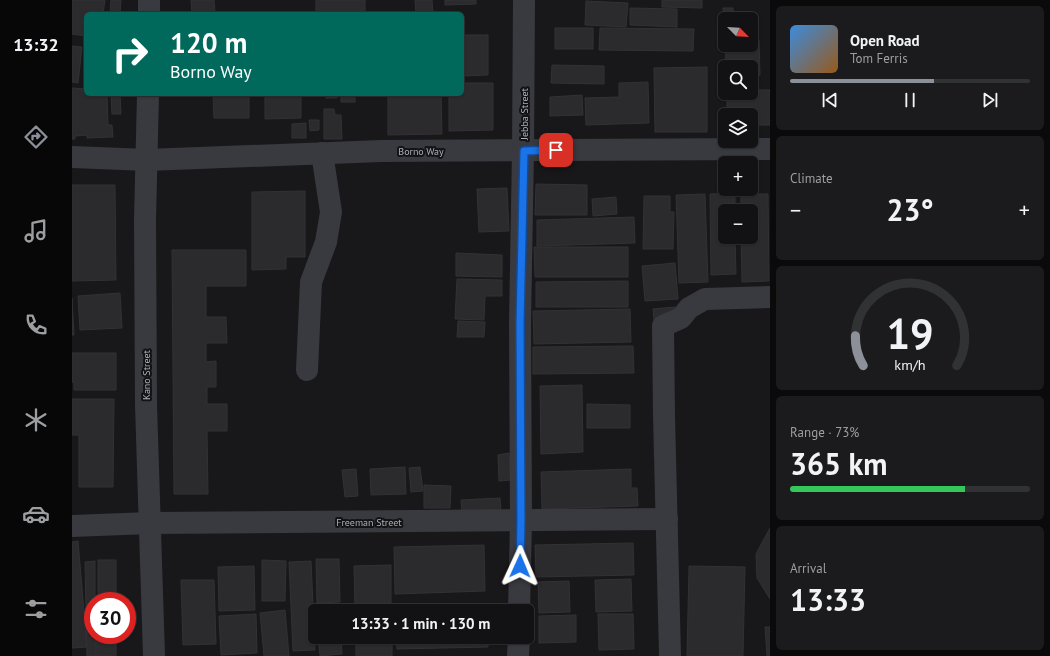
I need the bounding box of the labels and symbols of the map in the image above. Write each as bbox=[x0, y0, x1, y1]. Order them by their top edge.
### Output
north arrow bbox=[718, 12, 758, 52]
street label: Jebba Street bbox=[518, 87, 531, 141]
pin bbox=[539, 133, 573, 167]
street label: Borno Way bbox=[398, 145, 444, 158]
street label: Kano Street bbox=[140, 349, 153, 400]
street label: Freeman Street bbox=[336, 516, 402, 529]
position arrow bbox=[499, 545, 541, 587]
speed limit sign: 30 bbox=[84, 592, 136, 644]

